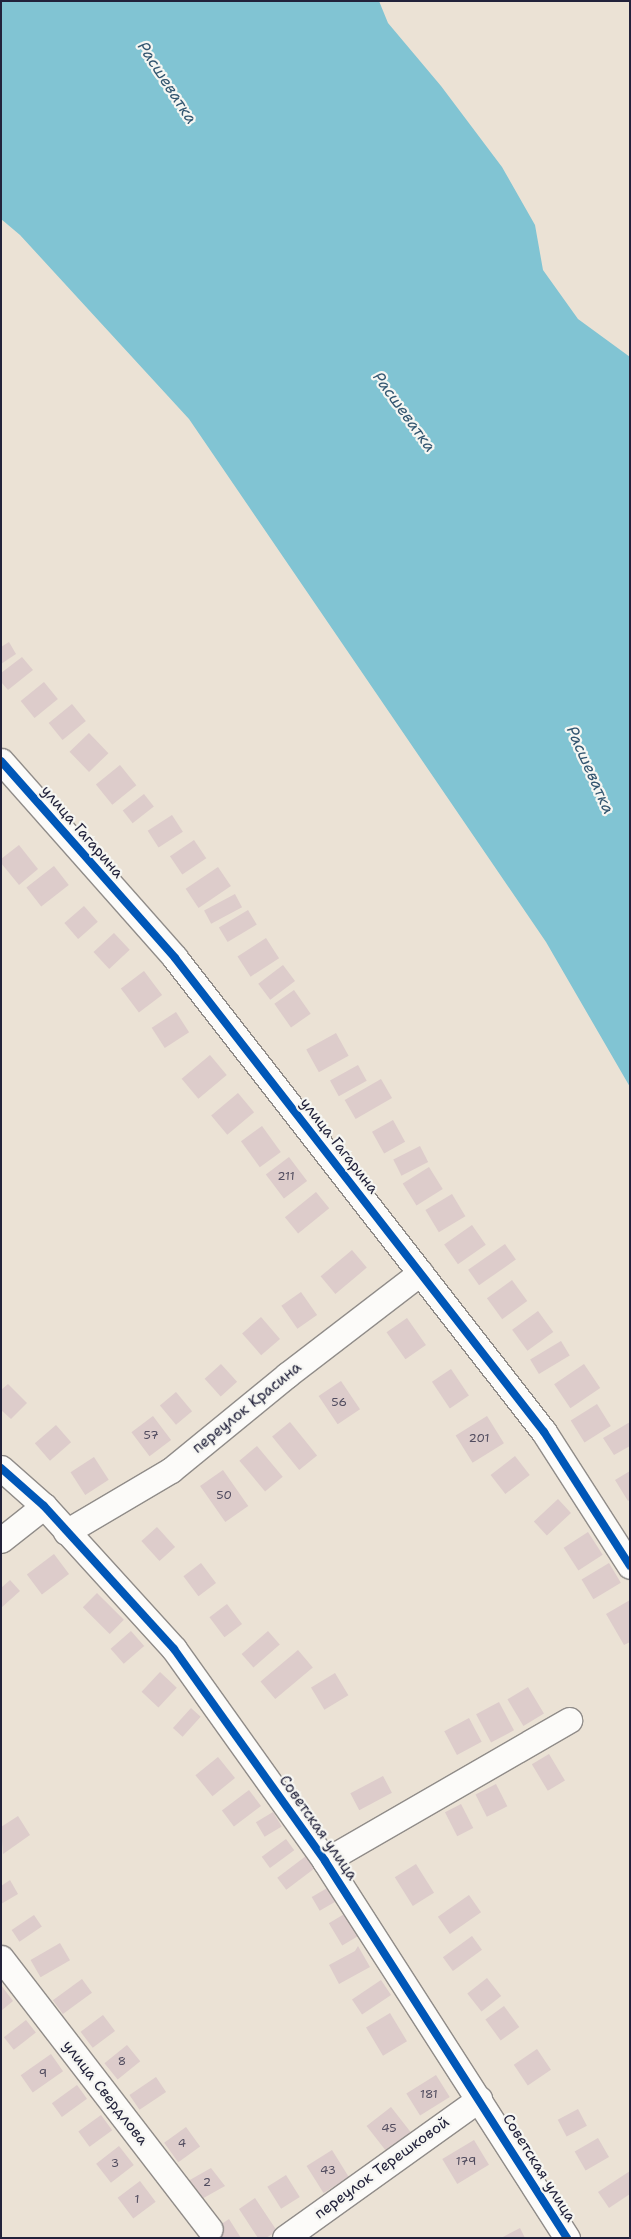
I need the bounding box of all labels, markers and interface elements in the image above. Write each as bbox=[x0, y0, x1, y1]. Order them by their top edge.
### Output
water label: Расшеватка bbox=[133, 38, 201, 128]
water label: Расшеватка bbox=[369, 368, 439, 456]
water label: Расшеватка bbox=[562, 723, 618, 817]
street label: улица Гагарина bbox=[37, 782, 127, 882]
street label: улица Гагарина bbox=[296, 1094, 382, 1198]
house number: 211 bbox=[277, 1170, 295, 1184]
street label: переулок Красина bbox=[189, 1359, 305, 1457]
house number: 56 bbox=[331, 1396, 347, 1410]
house number: 57 bbox=[143, 1429, 159, 1443]
house number: 201 bbox=[468, 1432, 490, 1446]
house number: 50 bbox=[216, 1489, 232, 1503]
street label: Советская улица bbox=[275, 1772, 361, 1884]
street label: улица Свердлова bbox=[58, 2037, 152, 2149]
house number: 8 bbox=[118, 2055, 126, 2069]
house number: 9 bbox=[39, 2067, 47, 2081]
house number: 181 bbox=[420, 2088, 438, 2102]
street label: Советская улица bbox=[498, 2111, 580, 2225]
street label: переулок Терешковой bbox=[311, 2113, 453, 2223]
house number: 45 bbox=[381, 2122, 397, 2136]
house number: 4 bbox=[178, 2137, 186, 2151]
house number: 179 bbox=[456, 2155, 476, 2169]
house number: 3 bbox=[111, 2157, 119, 2171]
house number: 43 bbox=[320, 2164, 336, 2178]
house number: 2 bbox=[203, 2176, 211, 2190]
house number: 1 bbox=[134, 2193, 140, 2207]

